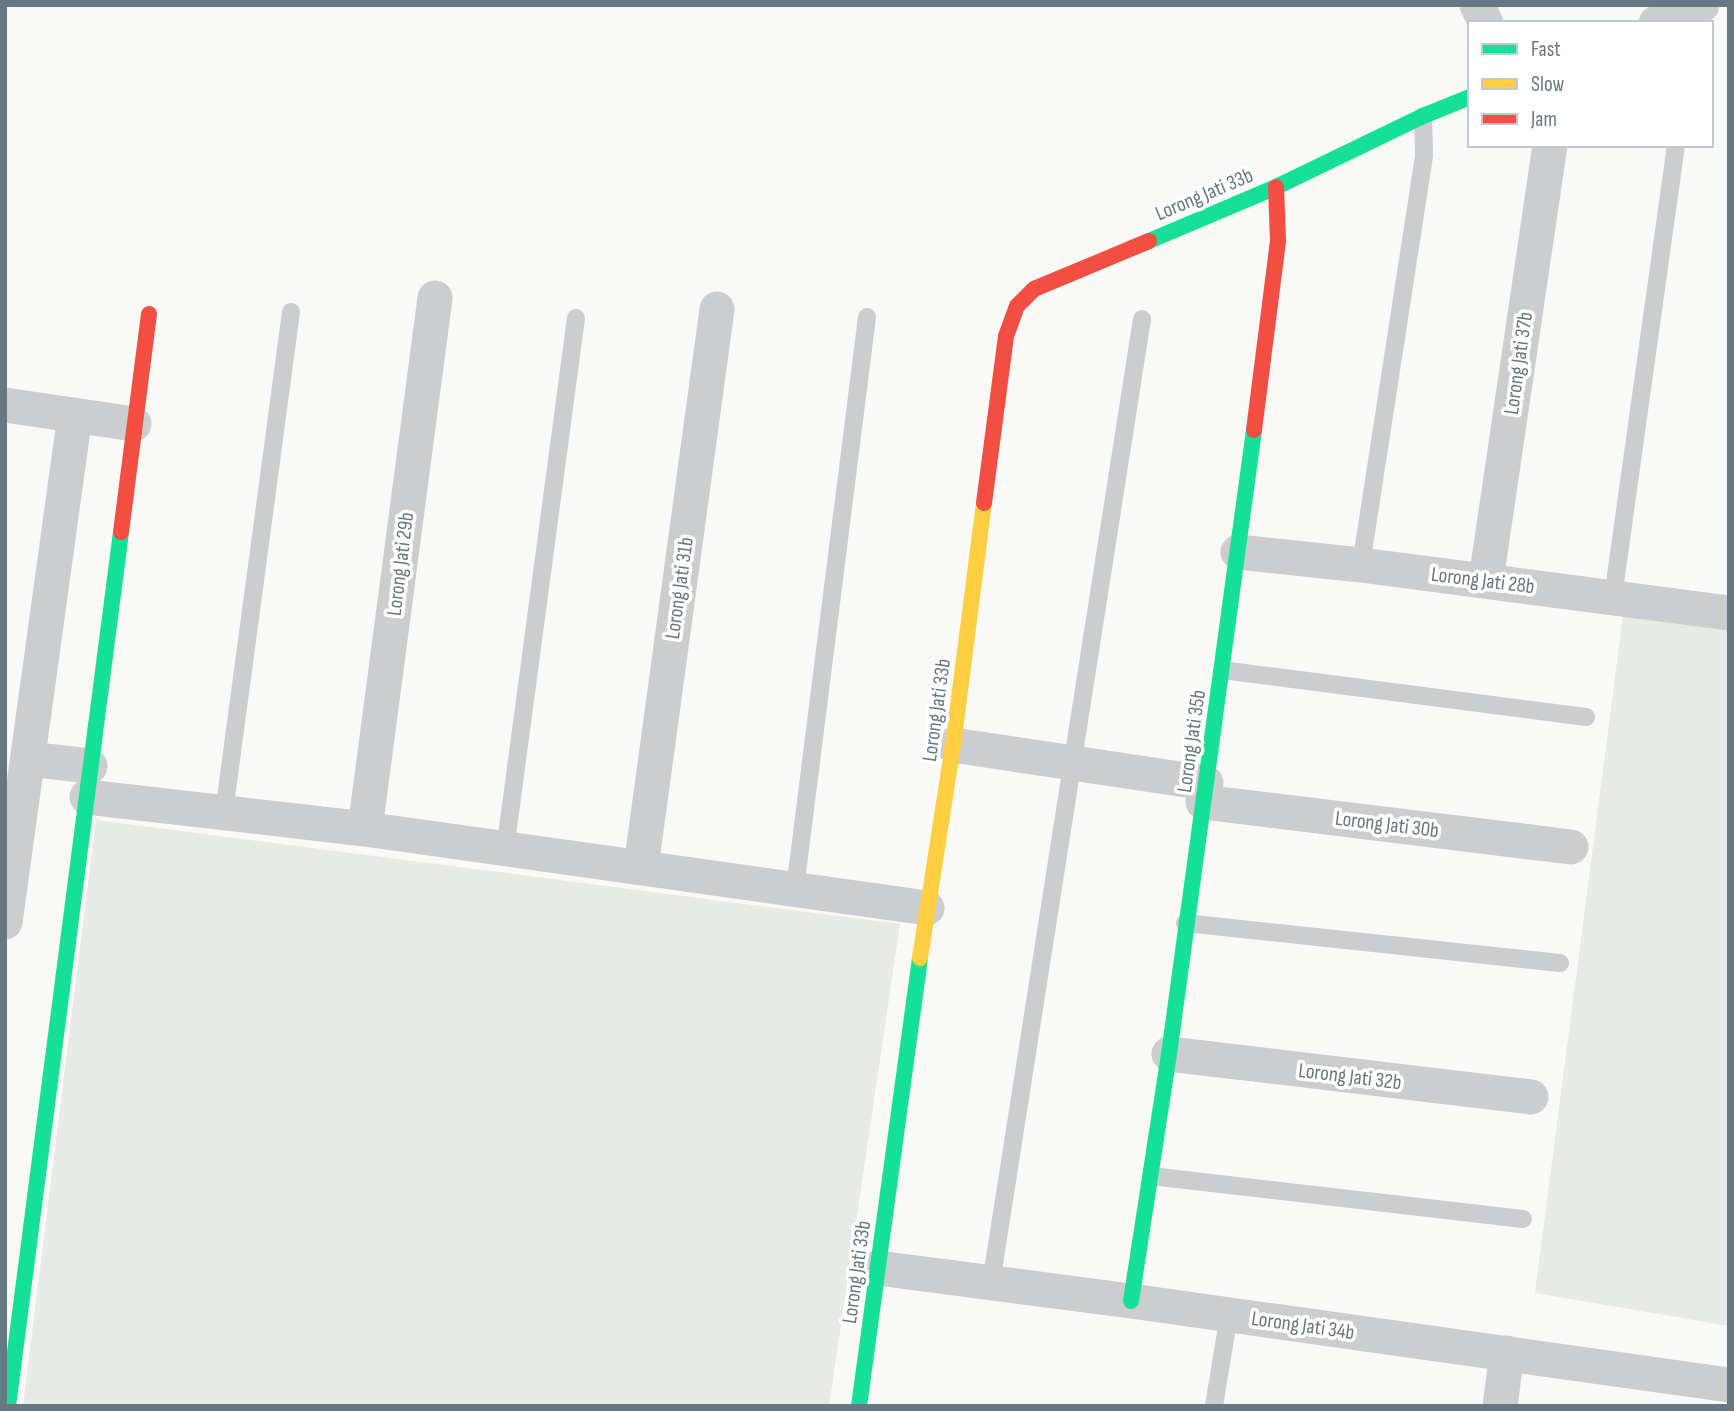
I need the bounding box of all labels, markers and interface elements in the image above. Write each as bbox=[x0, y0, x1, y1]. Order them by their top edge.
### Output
legend bbox=[1468, 21, 1713, 147]
text: Fast bbox=[1531, 37, 1561, 62]
text: Slow bbox=[1531, 72, 1565, 97]
text: Jam bbox=[1530, 107, 1557, 132]
street label: Lorong Jati 33b bbox=[1152, 163, 1257, 226]
street label: Lorong Jati 37b bbox=[1499, 310, 1538, 416]
street label: Lorong Jati 29b bbox=[382, 511, 419, 617]
street label: Lorong Jati 31b bbox=[660, 536, 699, 641]
street label: Lorong Jati 28b bbox=[1430, 562, 1536, 599]
street label: Lorong Jati 33b bbox=[917, 657, 956, 763]
street label: Lorong Jati 35b bbox=[1172, 688, 1211, 794]
street label: Lorong Jati 30b bbox=[1334, 806, 1440, 843]
street label: Lorong Jati 32b bbox=[1297, 1058, 1403, 1095]
street label: Lorong Jati 33b bbox=[837, 1219, 876, 1325]
street label: Lorong Jati 34b bbox=[1250, 1306, 1356, 1345]

